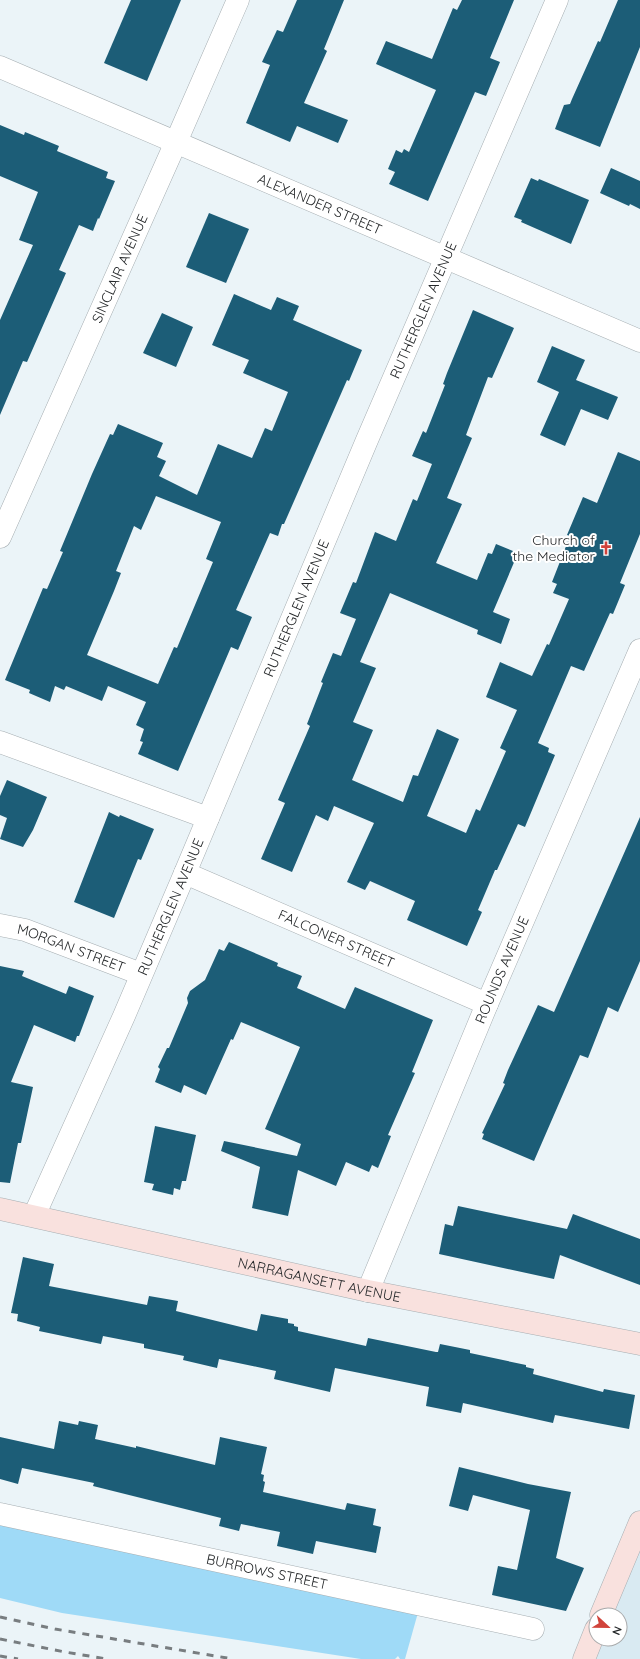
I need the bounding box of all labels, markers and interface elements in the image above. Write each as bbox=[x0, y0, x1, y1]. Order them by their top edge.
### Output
street label: ALEXANDER STREET bbox=[255, 169, 385, 239]
street label: SINCLAIR AVENUE bbox=[88, 211, 152, 326]
street label: RUTHERGLEN AVENUE bbox=[386, 239, 461, 381]
place label: Church of the Mediator bbox=[513, 531, 596, 565]
street label: RUTHERGLEN AVENUE bbox=[259, 537, 333, 680]
church icon: Church of the Mediator bbox=[598, 540, 614, 556]
street label: RUTHERGLEN AVENUE bbox=[133, 835, 208, 978]
street label: FALCONER STREET bbox=[275, 905, 397, 972]
street label: ROUNDS AVENUE bbox=[471, 913, 533, 1026]
street label: MORGAN STREET bbox=[16, 920, 128, 976]
street label: NARRAGANSETT AVENUE bbox=[236, 1253, 402, 1306]
street label: BURROWS STREET bbox=[205, 1550, 329, 1593]
north arrow bbox=[588, 1607, 628, 1647]
text: N bbox=[609, 1624, 625, 1637]

